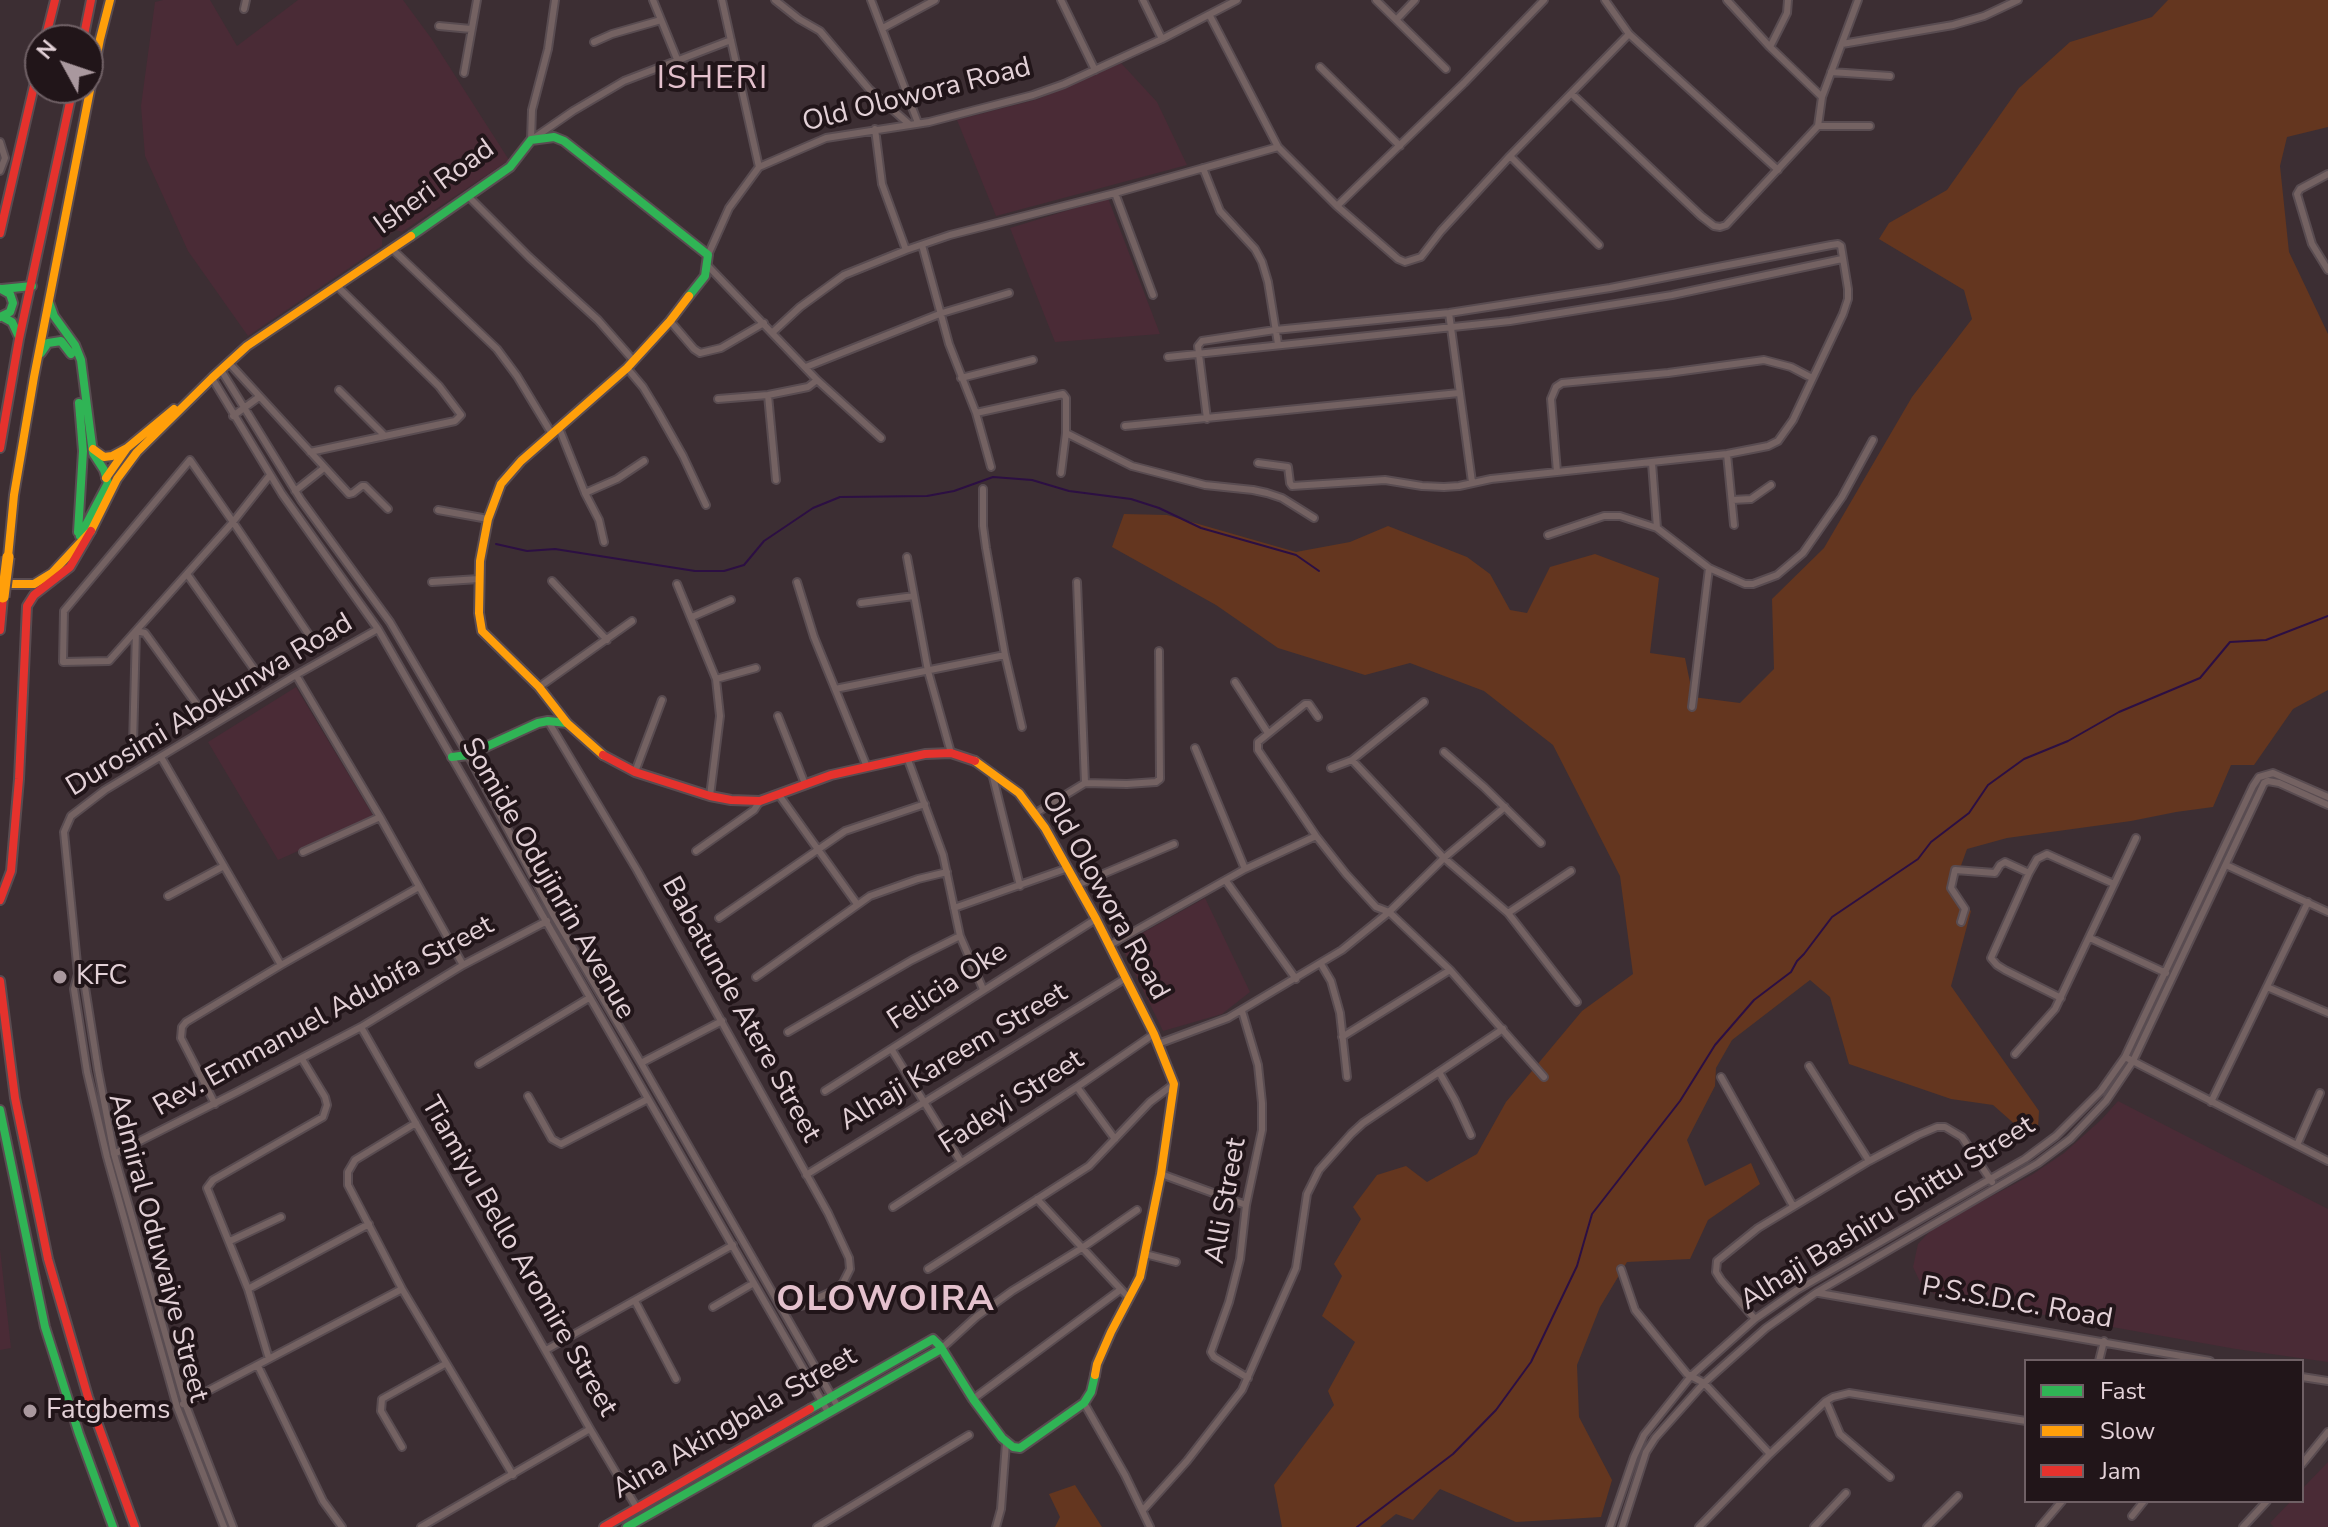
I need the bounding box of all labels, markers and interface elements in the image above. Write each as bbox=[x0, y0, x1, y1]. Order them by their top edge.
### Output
north arrow bbox=[24, 24, 104, 104]
text: N bbox=[30, 34, 64, 66]
street label: Old Olowora Road bbox=[799, 51, 1035, 141]
district label: ISHERI bbox=[657, 61, 769, 99]
street label: Isheri Road bbox=[368, 133, 502, 243]
street label: Durosimi Abokunwa Road bbox=[61, 607, 359, 805]
street label: Somide Odujinrin Avenue bbox=[453, 732, 641, 1026]
street label: Old Olowora Road bbox=[1033, 785, 1175, 1007]
street label: Babatunde Atere Street bbox=[653, 872, 827, 1148]
street label: Rev. Emmanuel Adubifa Street bbox=[148, 909, 500, 1125]
street label: Felicia Oke bbox=[882, 936, 1014, 1038]
place label: KFC bbox=[76, 960, 127, 994]
marker: KFC bbox=[51, 968, 69, 986]
street label: Alhaji Kareem Street bbox=[834, 977, 1074, 1139]
street label: Fadeyi Street bbox=[934, 1044, 1090, 1162]
street label: Admiral Oduwaiye Street bbox=[100, 1090, 214, 1406]
street label: Tiamiyu Bello Aromire Street bbox=[413, 1091, 623, 1423]
street label: Alhaji Bashiru Shittu Street bbox=[1735, 1110, 2041, 1318]
street label: Alli Street bbox=[1199, 1136, 1255, 1266]
street label: P.S.S.D.C. Road bbox=[1919, 1271, 2115, 1337]
district label: OLOWOIRA bbox=[776, 1279, 996, 1323]
street label: Aina Akingbala Street bbox=[607, 1340, 863, 1508]
legend bbox=[2024, 1359, 2304, 1503]
text: Fast bbox=[2100, 1375, 2145, 1407]
place label: Fatgbems bbox=[46, 1394, 170, 1428]
marker: Fatgbems bbox=[21, 1402, 39, 1420]
text: Slow bbox=[2100, 1415, 2155, 1447]
text: Jam bbox=[2100, 1455, 2141, 1487]

